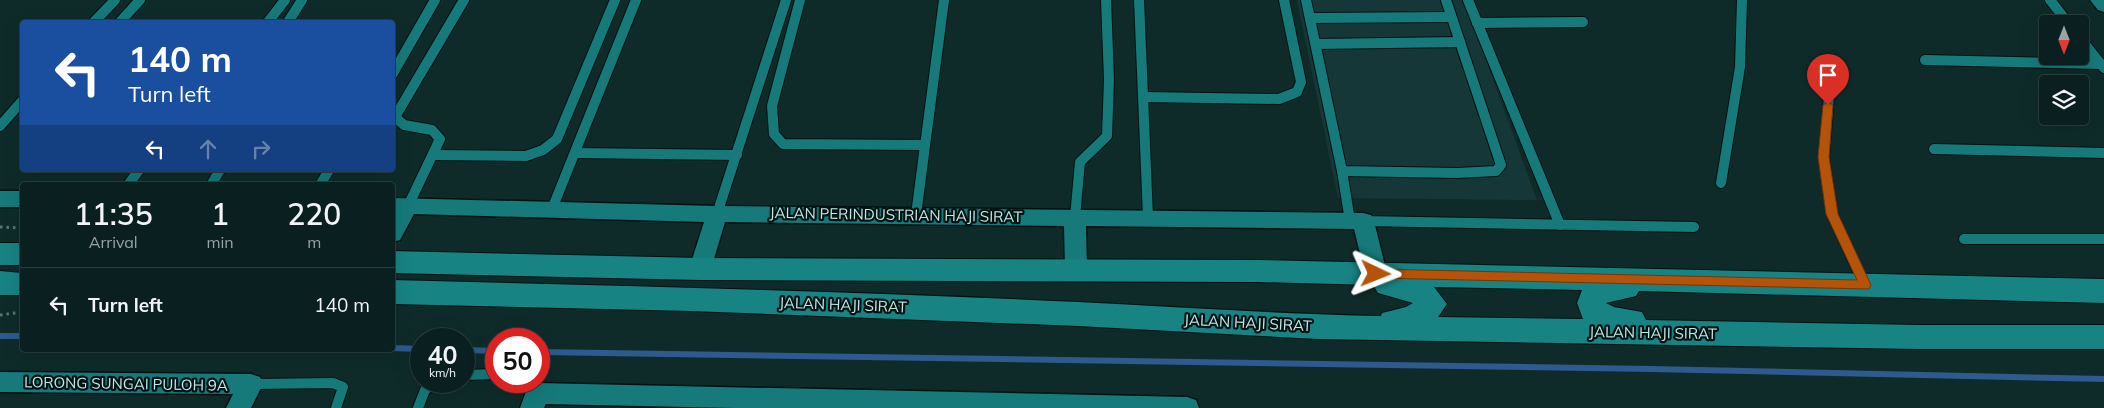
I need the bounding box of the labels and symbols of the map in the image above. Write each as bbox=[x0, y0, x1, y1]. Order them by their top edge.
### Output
north arrow bbox=[2039, 15, 2089, 65]
pin bbox=[1807, 54, 1849, 105]
street label: JALAN PERINDUSTRIAN HAJI SIRAT bbox=[770, 203, 1023, 226]
position arrow bbox=[1349, 247, 1401, 299]
street label: JALAN HAJI SIRAT bbox=[779, 293, 907, 316]
street label: JALAN HAJI SIRAT bbox=[1184, 310, 1312, 335]
street label: JALAN HAJI SIRAT bbox=[1589, 322, 1717, 343]
speed limit sign: 50 bbox=[485, 328, 550, 393]
street label: LORONG SUNGAI PULOH 9A bbox=[24, 372, 228, 395]

